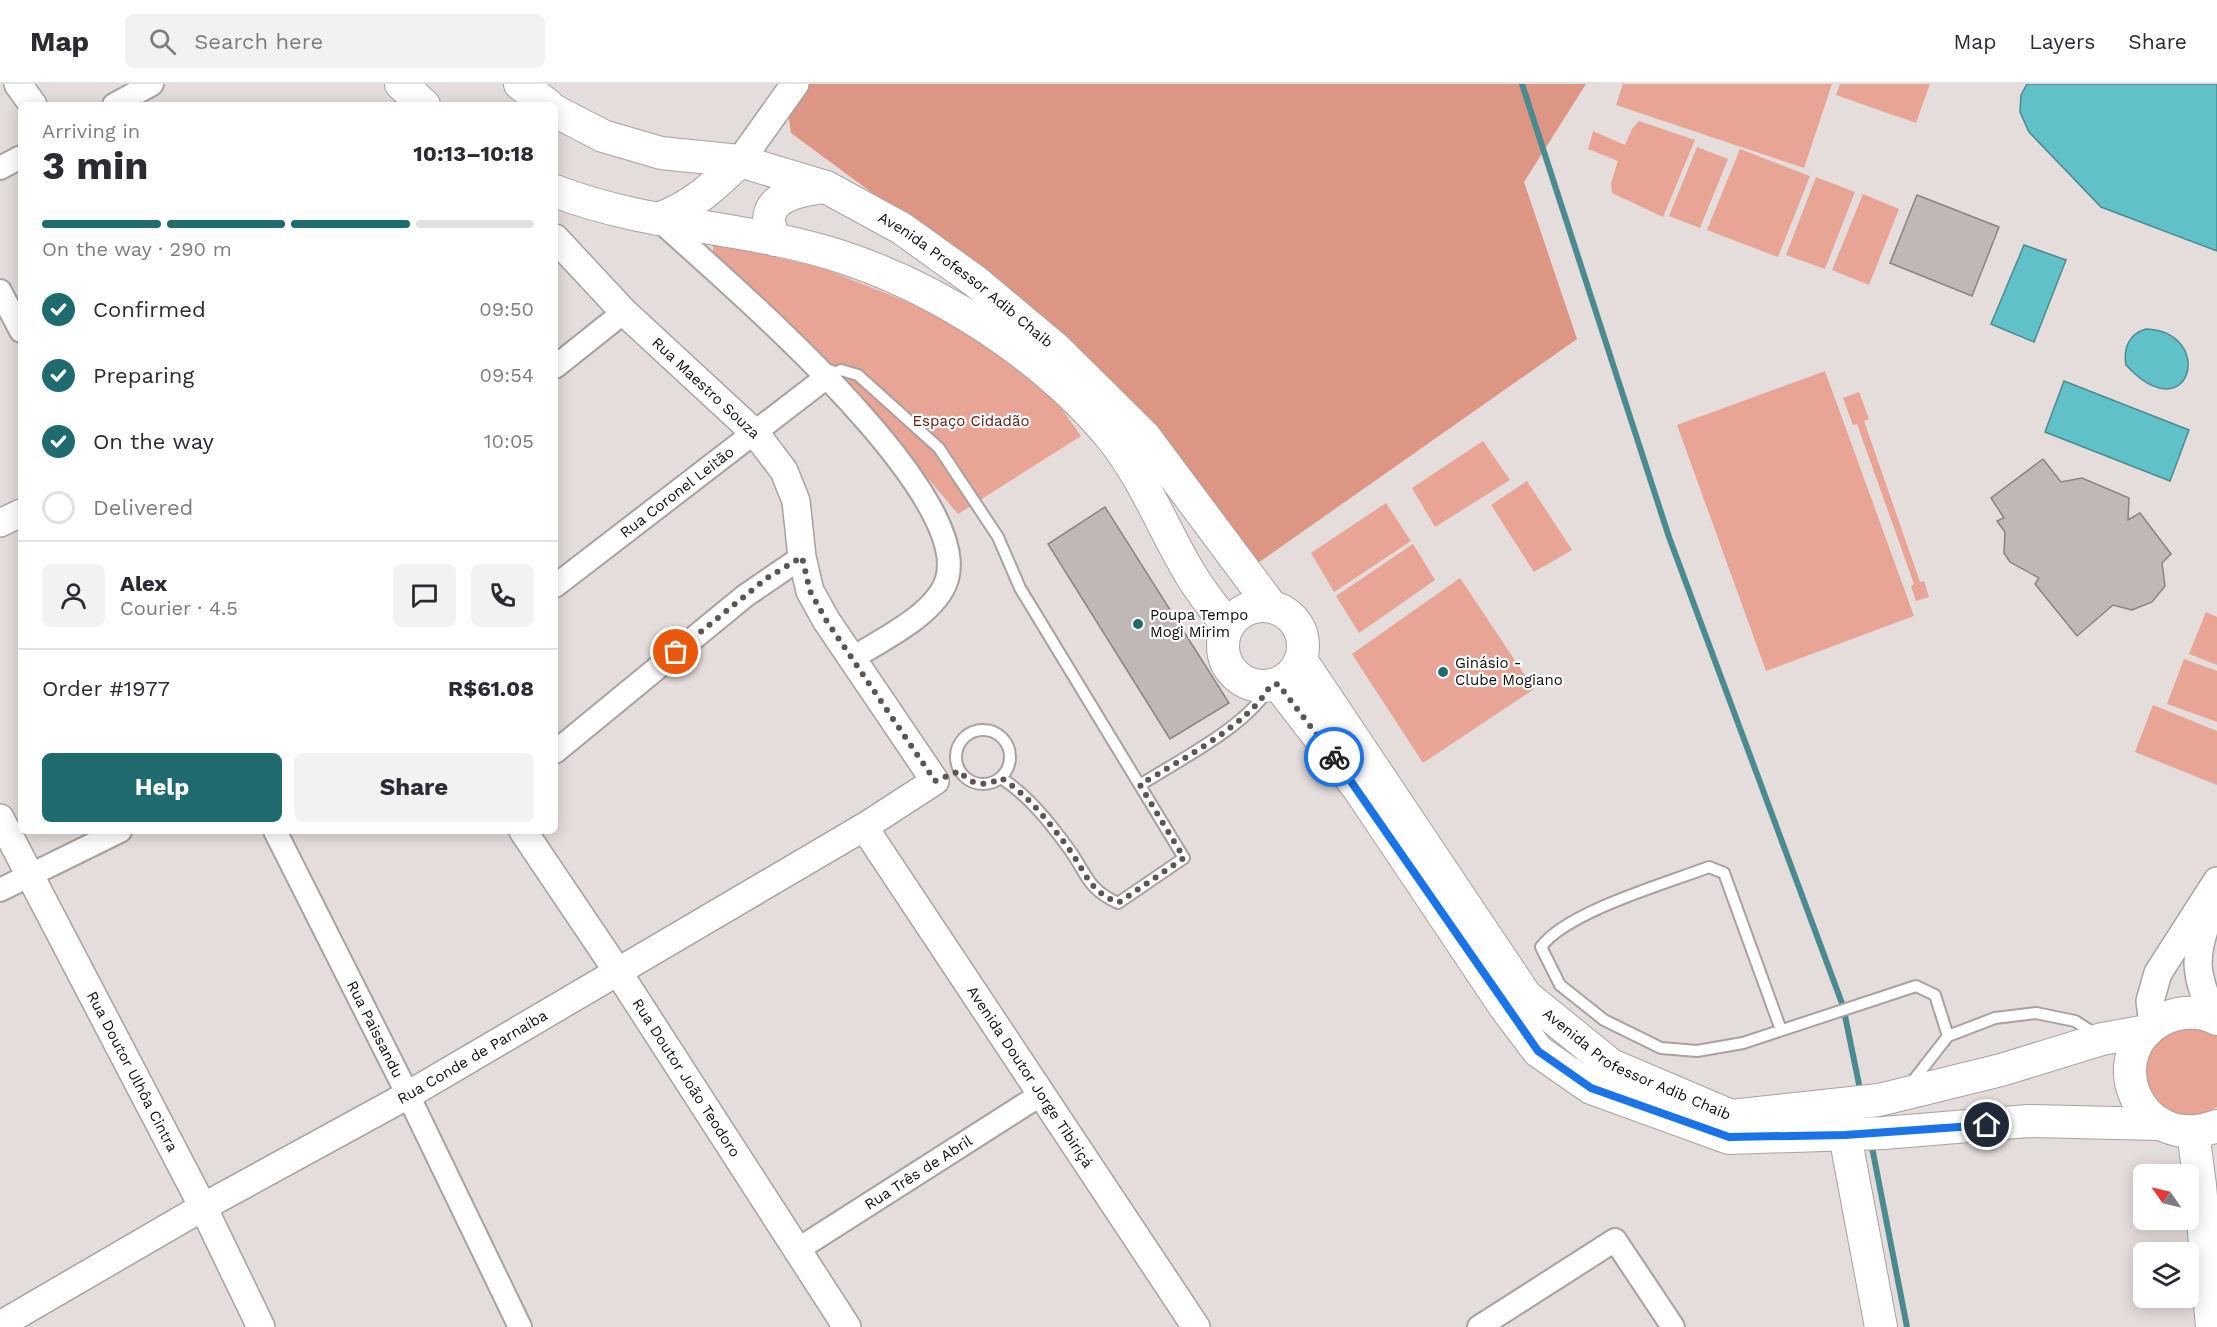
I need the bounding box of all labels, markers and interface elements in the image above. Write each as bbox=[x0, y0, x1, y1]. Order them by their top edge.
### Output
search box bbox=[125, 14, 545, 68]
text: Map bbox=[30, 25, 89, 58]
icon: search bbox=[146, 25, 179, 58]
text: Search here bbox=[194, 29, 323, 54]
text: Map bbox=[1953, 29, 1996, 54]
text: Layers bbox=[2029, 29, 2095, 54]
text: Share bbox=[2128, 29, 2187, 54]
text: Arriving in bbox=[42, 119, 140, 143]
text: 10:13–10:18 bbox=[413, 141, 534, 166]
text: 3 min bbox=[42, 143, 149, 188]
street label: Avenida Professor Adib Chaib bbox=[875, 208, 1057, 351]
text: On the way · 290 m bbox=[42, 237, 232, 261]
icon: check bbox=[42, 293, 75, 326]
text: Confirmed bbox=[93, 297, 206, 322]
text: 09:50 bbox=[479, 297, 534, 321]
street label: Rua Maestro Souza bbox=[648, 333, 764, 443]
icon: check bbox=[42, 359, 75, 392]
text: Preparing bbox=[93, 363, 194, 388]
text: 09:54 bbox=[479, 363, 534, 387]
park label: Espaço Cidadão bbox=[913, 412, 1029, 430]
icon: check bbox=[42, 425, 75, 458]
text: On the way bbox=[93, 429, 214, 454]
text: 10:05 bbox=[484, 429, 534, 453]
street label: Rua Coronel Leitão bbox=[617, 443, 738, 542]
text: Delivered bbox=[93, 495, 193, 520]
button: person bbox=[42, 564, 105, 627]
button: chat bbox=[393, 564, 456, 627]
button: phone bbox=[471, 564, 534, 627]
text: Alex bbox=[120, 571, 167, 596]
text: Courier · 4.5 bbox=[120, 596, 238, 620]
place label: Poupa Tempo Mogi Mirim bbox=[1150, 606, 1248, 641]
marker: Poupa Tempo Mogi Mirim bbox=[1131, 617, 1145, 631]
pin bbox=[650, 626, 701, 677]
icon: bag bbox=[659, 635, 692, 668]
place label: Ginásio - Clube Mogiano bbox=[1455, 654, 1563, 689]
marker: Ginásio - Clube Mogiano bbox=[1436, 665, 1450, 679]
text: Order #1977 bbox=[42, 676, 170, 701]
text: R$61.08 bbox=[448, 676, 534, 701]
courier bbox=[1304, 727, 1364, 787]
icon: bike bbox=[1318, 741, 1351, 774]
button: Help bbox=[42, 753, 282, 822]
button: Share bbox=[294, 753, 534, 822]
street label: Rua Paissandu bbox=[343, 978, 407, 1081]
street label: Avenida Doutor Jorge Tibiriçá bbox=[963, 983, 1097, 1172]
street label: Rua Doutor Ulhôa Cintra bbox=[83, 988, 182, 1155]
street label: Rua Doutor João Teodoro bbox=[628, 995, 744, 1161]
street label: Avenida Professor Adib Chaib bbox=[1539, 1004, 1734, 1124]
street label: Rua Conde de Parnaíba bbox=[394, 1006, 551, 1108]
pin bbox=[1961, 1099, 2012, 1150]
icon: home bbox=[1970, 1108, 2003, 1141]
street label: Rua Três de Abril bbox=[861, 1131, 976, 1214]
north arrow bbox=[2133, 1164, 2199, 1230]
map controls bbox=[2133, 1164, 2199, 1308]
button: layers bbox=[2133, 1242, 2199, 1308]

